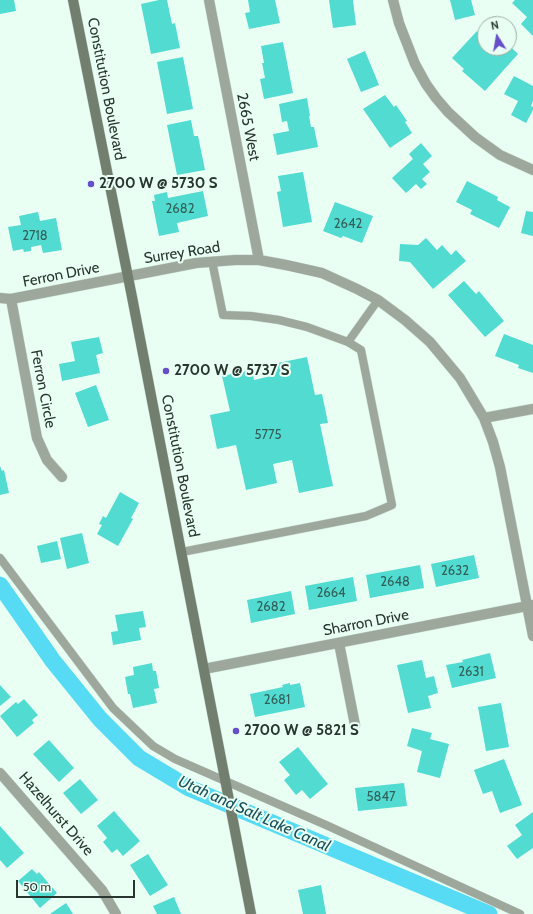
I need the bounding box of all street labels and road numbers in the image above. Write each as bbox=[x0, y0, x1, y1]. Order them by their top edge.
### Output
street label: Constitution Boulevard bbox=[83, 16, 129, 162]
street label: 2665 West bbox=[233, 91, 263, 163]
street label: Surrey Road bbox=[143, 238, 221, 268]
street label: Ferron Drive bbox=[21, 259, 101, 291]
street label: Ferron Circle bbox=[27, 348, 59, 430]
street label: Constitution Boulevard bbox=[157, 393, 203, 539]
street label: Sharron Drive bbox=[322, 606, 410, 640]
street label: Hazelhurst Drive bbox=[15, 769, 97, 859]

